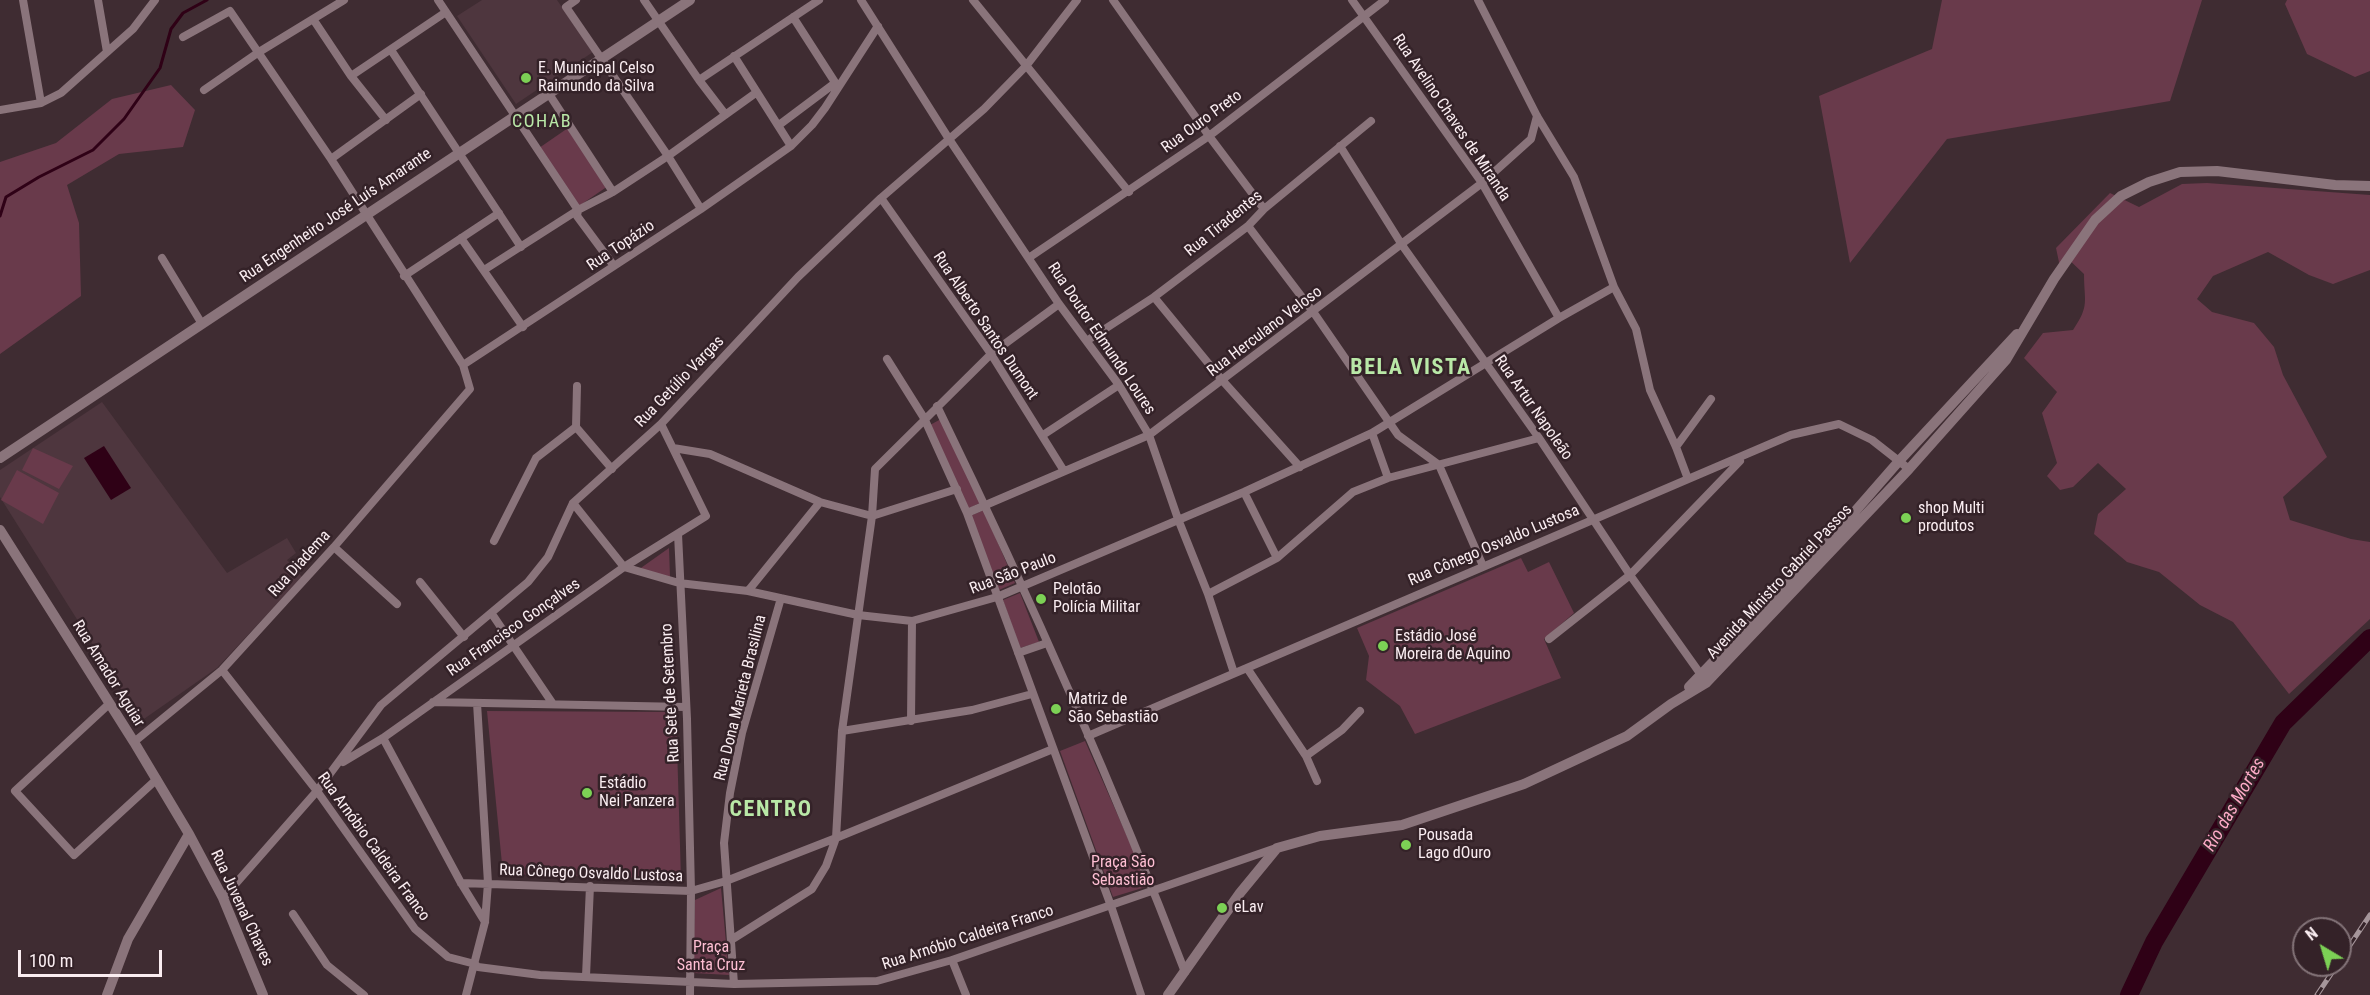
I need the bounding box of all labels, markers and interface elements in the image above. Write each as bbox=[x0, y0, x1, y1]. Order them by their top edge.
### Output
street label: Rua Avelino Chaves de Miranda bbox=[1388, 31, 1514, 205]
place label: E. Municipal Celso Raimundo da Silva bbox=[538, 59, 655, 97]
marker: E. Municipal Celso Raimundo da Silva bbox=[519, 71, 533, 85]
street label: Rua Ouro Preto bbox=[1158, 86, 1246, 158]
district label: COHAB bbox=[512, 111, 572, 133]
street label: Rua Engenheiro José Luís Amarante bbox=[237, 145, 435, 287]
street label: Rua Tiradentes bbox=[1181, 187, 1267, 261]
street label: Rua Topázio bbox=[584, 216, 658, 276]
street label: Rua Alberto Santos Dumont bbox=[928, 248, 1042, 404]
street label: Rua Doutor Edmundo Loures bbox=[1043, 259, 1159, 419]
street label: Rua Herculano Veloso bbox=[1204, 283, 1326, 381]
street label: Rua Getúlio Vargas bbox=[631, 332, 729, 432]
street label: Rua Artur Napoleão bbox=[1490, 352, 1576, 464]
district label: BELA VISTA bbox=[1350, 355, 1472, 381]
place label: shop Multi produtos bbox=[1918, 499, 1985, 537]
street label: Rua Cônego Osvaldo Lustosa bbox=[1406, 501, 1582, 591]
street label: Avenida Ministro Gabriel Passos bbox=[1703, 501, 1857, 663]
marker: shop Multi produtos bbox=[1899, 511, 1913, 525]
street label: Rua Diadema bbox=[265, 527, 335, 601]
street label: Rua São Paulo bbox=[967, 549, 1059, 599]
street label: Rua Francisco Gonçalves bbox=[444, 575, 584, 681]
place label: Pelotão Polícia Militar bbox=[1053, 580, 1140, 618]
marker: Pelotão Polícia Militar bbox=[1034, 592, 1048, 606]
street label: Rua Dona Marieta Brasilina bbox=[711, 613, 771, 783]
street label: Rua Amador Aguiar bbox=[68, 617, 148, 731]
street label: Rua Sete de Setembro bbox=[658, 623, 684, 763]
place label: Estádio José Moreira de Aquino bbox=[1395, 627, 1510, 665]
marker: Estádio José Moreira de Aquino bbox=[1376, 639, 1390, 653]
place label: Matriz de São Sebastião bbox=[1068, 690, 1158, 728]
marker: Matriz de São Sebastião bbox=[1049, 702, 1063, 716]
water label: Rio das Mortes bbox=[2200, 754, 2270, 856]
street label: Rua Arnóbio Caldeira Franco bbox=[313, 769, 433, 925]
place label: Estádio Nei Panzera bbox=[599, 774, 675, 812]
marker: Estádio Nei Panzera bbox=[580, 786, 594, 800]
district label: CENTRO bbox=[730, 797, 812, 823]
place label: Pousada Lago dOuro bbox=[1418, 826, 1491, 864]
marker: Pousada Lago dOuro bbox=[1399, 838, 1413, 852]
street label: Rua Juvenal Chaves bbox=[206, 847, 276, 969]
park label: Praça São Sebastião bbox=[1091, 853, 1155, 891]
street label: Rua Cônego Osvaldo Lustosa bbox=[499, 861, 683, 887]
place label: eLav bbox=[1234, 898, 1264, 918]
street label: Rua Arnóbio Caldeira Franco bbox=[880, 901, 1056, 975]
marker: eLav bbox=[1215, 901, 1229, 915]
north arrow bbox=[2292, 917, 2352, 977]
text: N bbox=[2302, 924, 2322, 945]
scale bar bbox=[21, 938, 165, 976]
park label: Praça Santa Cruz bbox=[677, 938, 745, 976]
text: 100 m bbox=[29, 950, 73, 971]

